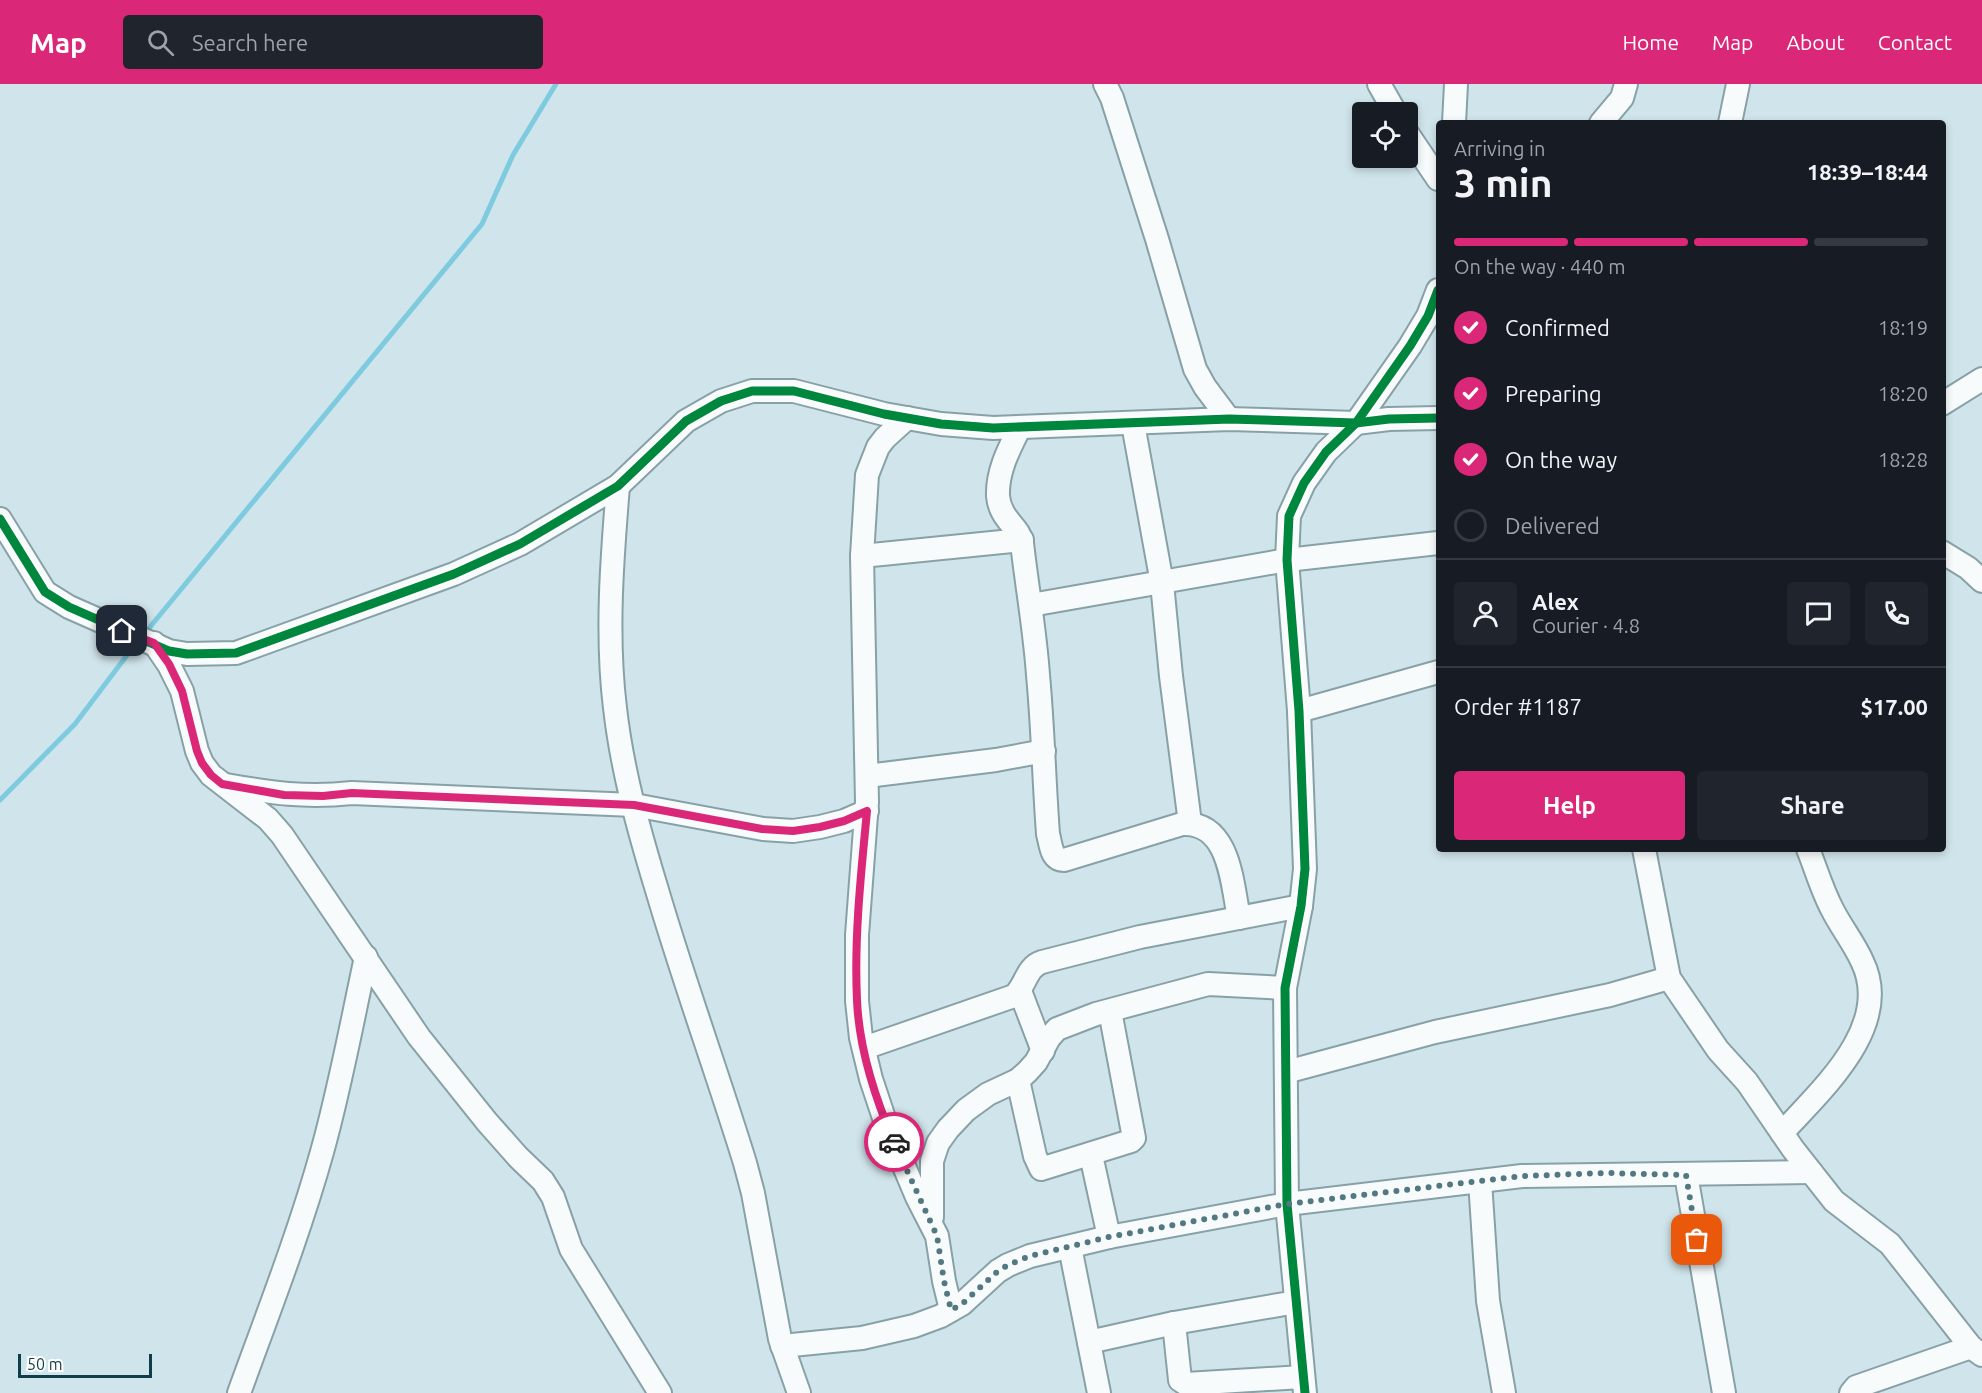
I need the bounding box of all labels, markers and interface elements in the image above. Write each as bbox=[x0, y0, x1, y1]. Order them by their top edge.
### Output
search box bbox=[123, 15, 543, 69]
icon: search bbox=[144, 26, 177, 59]
text: Map bbox=[30, 27, 87, 58]
text: Search here bbox=[192, 30, 308, 55]
text: Home bbox=[1622, 30, 1679, 54]
text: Map bbox=[1712, 30, 1753, 54]
text: About bbox=[1786, 30, 1845, 54]
text: Contact bbox=[1878, 30, 1952, 54]
map controls bbox=[1352, 102, 1418, 168]
button: locate bbox=[1352, 102, 1418, 168]
text: Arriving in bbox=[1454, 137, 1545, 160]
text: 18:39–18:44 bbox=[1807, 159, 1928, 184]
text: 3 min bbox=[1454, 161, 1553, 204]
text: On the way · 440 m bbox=[1454, 255, 1626, 278]
icon: check bbox=[1454, 311, 1487, 344]
text: Confirmed bbox=[1505, 315, 1610, 340]
text: 18:19 bbox=[1878, 316, 1928, 339]
icon: check bbox=[1454, 377, 1487, 410]
text: Preparing bbox=[1505, 381, 1602, 406]
text: 18:20 bbox=[1878, 382, 1928, 405]
icon: check bbox=[1454, 443, 1487, 476]
text: On the way bbox=[1505, 447, 1617, 472]
text: 18:28 bbox=[1878, 448, 1928, 471]
text: Delivered bbox=[1505, 513, 1600, 538]
button: person bbox=[1454, 582, 1517, 645]
button: chat bbox=[1787, 582, 1850, 645]
button: phone bbox=[1865, 582, 1928, 645]
text: Alex bbox=[1532, 589, 1579, 614]
pin bbox=[96, 605, 147, 656]
icon: home bbox=[105, 614, 138, 647]
text: Courier · 4.8 bbox=[1532, 614, 1640, 637]
text: Order #1187 bbox=[1454, 694, 1582, 719]
text: $17.00 bbox=[1861, 694, 1928, 719]
button: Help bbox=[1454, 771, 1685, 840]
button: Share bbox=[1697, 771, 1928, 840]
courier bbox=[864, 1112, 924, 1172]
icon: car bbox=[878, 1126, 911, 1159]
pin bbox=[1671, 1214, 1722, 1265]
icon: bag bbox=[1680, 1223, 1713, 1256]
scale bar bbox=[18, 1351, 152, 1378]
text: 50 m bbox=[27, 1355, 63, 1373]

